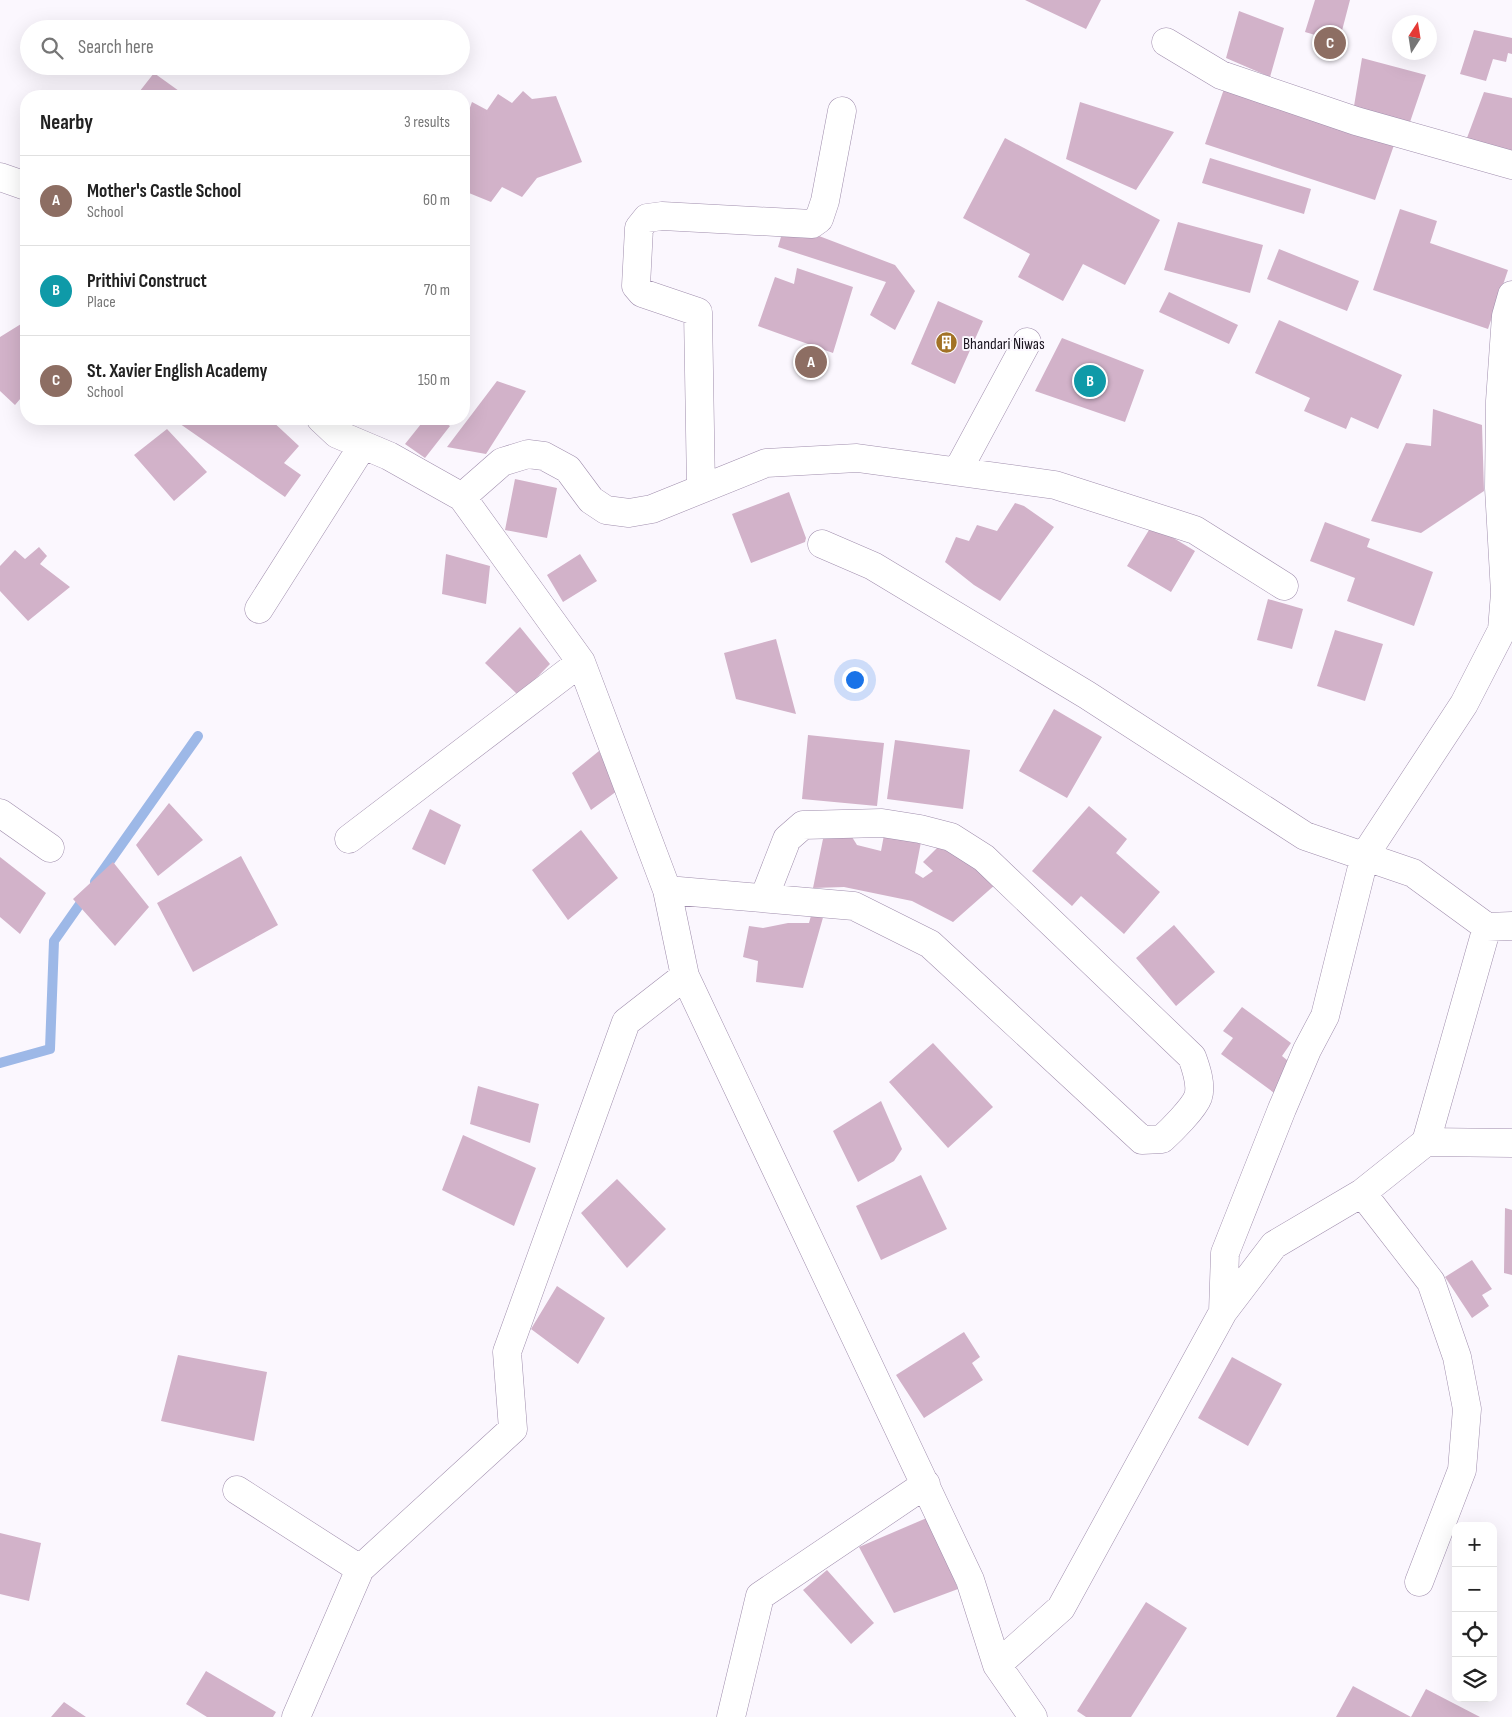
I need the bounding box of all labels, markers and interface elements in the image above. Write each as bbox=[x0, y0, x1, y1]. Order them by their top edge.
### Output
north arrow bbox=[1392, 15, 1437, 60]
search box bbox=[20, 20, 470, 75]
pin: C bbox=[1314, 24, 1346, 62]
icon: search bbox=[38, 34, 66, 62]
text: Search here bbox=[78, 36, 154, 59]
text: Nearby bbox=[40, 110, 93, 135]
text: 3 results bbox=[404, 113, 450, 132]
text: Mother's Castle School bbox=[87, 180, 241, 203]
text: A bbox=[52, 191, 60, 210]
text: 60 m bbox=[423, 191, 450, 210]
text: School bbox=[87, 203, 123, 222]
text: Prithivi Construct bbox=[87, 270, 207, 293]
text: B bbox=[52, 281, 60, 300]
text: 70 m bbox=[424, 281, 450, 300]
text: Place bbox=[87, 293, 116, 312]
building icon: Bhandari Niwas bbox=[935, 331, 959, 355]
place label: Bhandari Niwas bbox=[963, 335, 1045, 354]
pin: A bbox=[795, 343, 827, 381]
text: St. Xavier English Academy bbox=[87, 360, 268, 383]
pin: B bbox=[1074, 362, 1106, 400]
text: C bbox=[52, 371, 60, 390]
text: 150 m bbox=[418, 371, 450, 390]
text: School bbox=[87, 383, 123, 402]
your location bbox=[842, 667, 868, 693]
map controls bbox=[1452, 1522, 1497, 1702]
button: + bbox=[1452, 1522, 1497, 1567]
button: − bbox=[1452, 1567, 1497, 1612]
button: locate bbox=[1452, 1612, 1497, 1657]
button: layers bbox=[1452, 1657, 1497, 1702]

